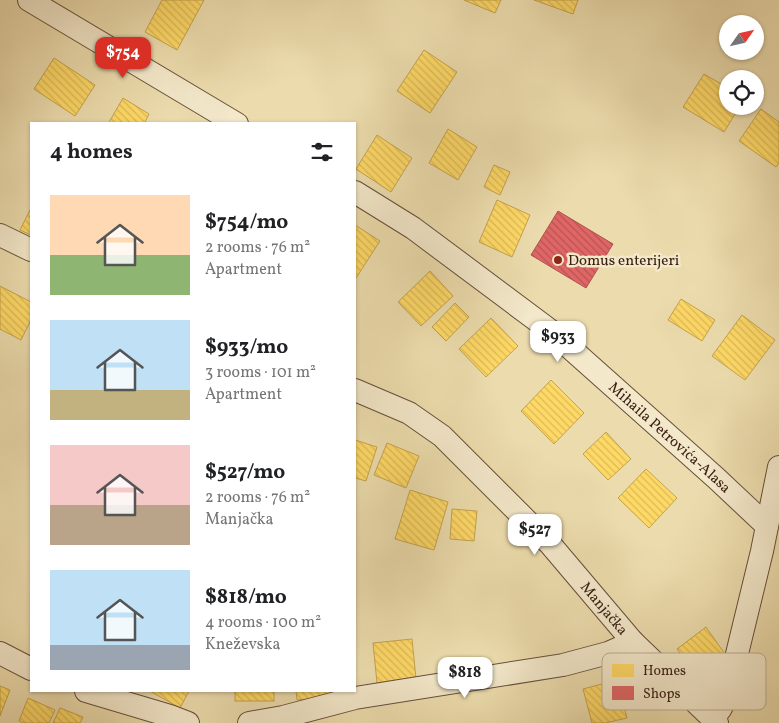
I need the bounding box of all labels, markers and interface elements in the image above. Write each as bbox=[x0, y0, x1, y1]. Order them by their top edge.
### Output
north arrow bbox=[719, 15, 764, 60]
map controls bbox=[719, 15, 764, 115]
pin: $754 bbox=[93, 36, 153, 79]
text: $754 bbox=[106, 42, 140, 64]
button: locate bbox=[719, 70, 764, 115]
text: 4 homes bbox=[50, 138, 133, 167]
icon: filters bbox=[308, 138, 336, 166]
text: $754/mo bbox=[205, 208, 288, 237]
icon: home bbox=[90, 215, 150, 275]
text: 2 rooms · 76 m² bbox=[205, 237, 310, 259]
place label: Domus enterijeri bbox=[568, 251, 679, 272]
marker: Domus enterijeri bbox=[552, 254, 564, 266]
text: Apartment bbox=[205, 259, 282, 281]
pin: $933 bbox=[528, 320, 588, 363]
text: $933 bbox=[541, 326, 575, 348]
text: $933/mo bbox=[205, 333, 288, 362]
icon: home bbox=[90, 340, 150, 400]
text: 3 rooms · 101 m² bbox=[205, 362, 316, 384]
street label: Mihaila Petrovića-Alasa bbox=[603, 378, 735, 499]
text: Apartment bbox=[205, 384, 282, 406]
text: $527/mo bbox=[205, 458, 285, 487]
icon: home bbox=[90, 465, 150, 525]
text: 2 rooms · 76 m² bbox=[205, 487, 310, 509]
text: Manjačka bbox=[205, 509, 273, 531]
pin: $527 bbox=[505, 514, 565, 556]
text: $527 bbox=[519, 519, 551, 541]
street label: Manjačka bbox=[575, 578, 632, 641]
text: $818/mo bbox=[205, 583, 287, 612]
icon: home bbox=[90, 590, 150, 650]
text: 4 rooms · 100 m² bbox=[205, 612, 321, 634]
text: Kneževska bbox=[205, 634, 280, 656]
legend bbox=[602, 653, 766, 710]
pin: $818 bbox=[435, 656, 495, 699]
text: $818 bbox=[449, 662, 481, 684]
text: Homes bbox=[643, 662, 686, 681]
text: Shops bbox=[643, 685, 681, 704]

